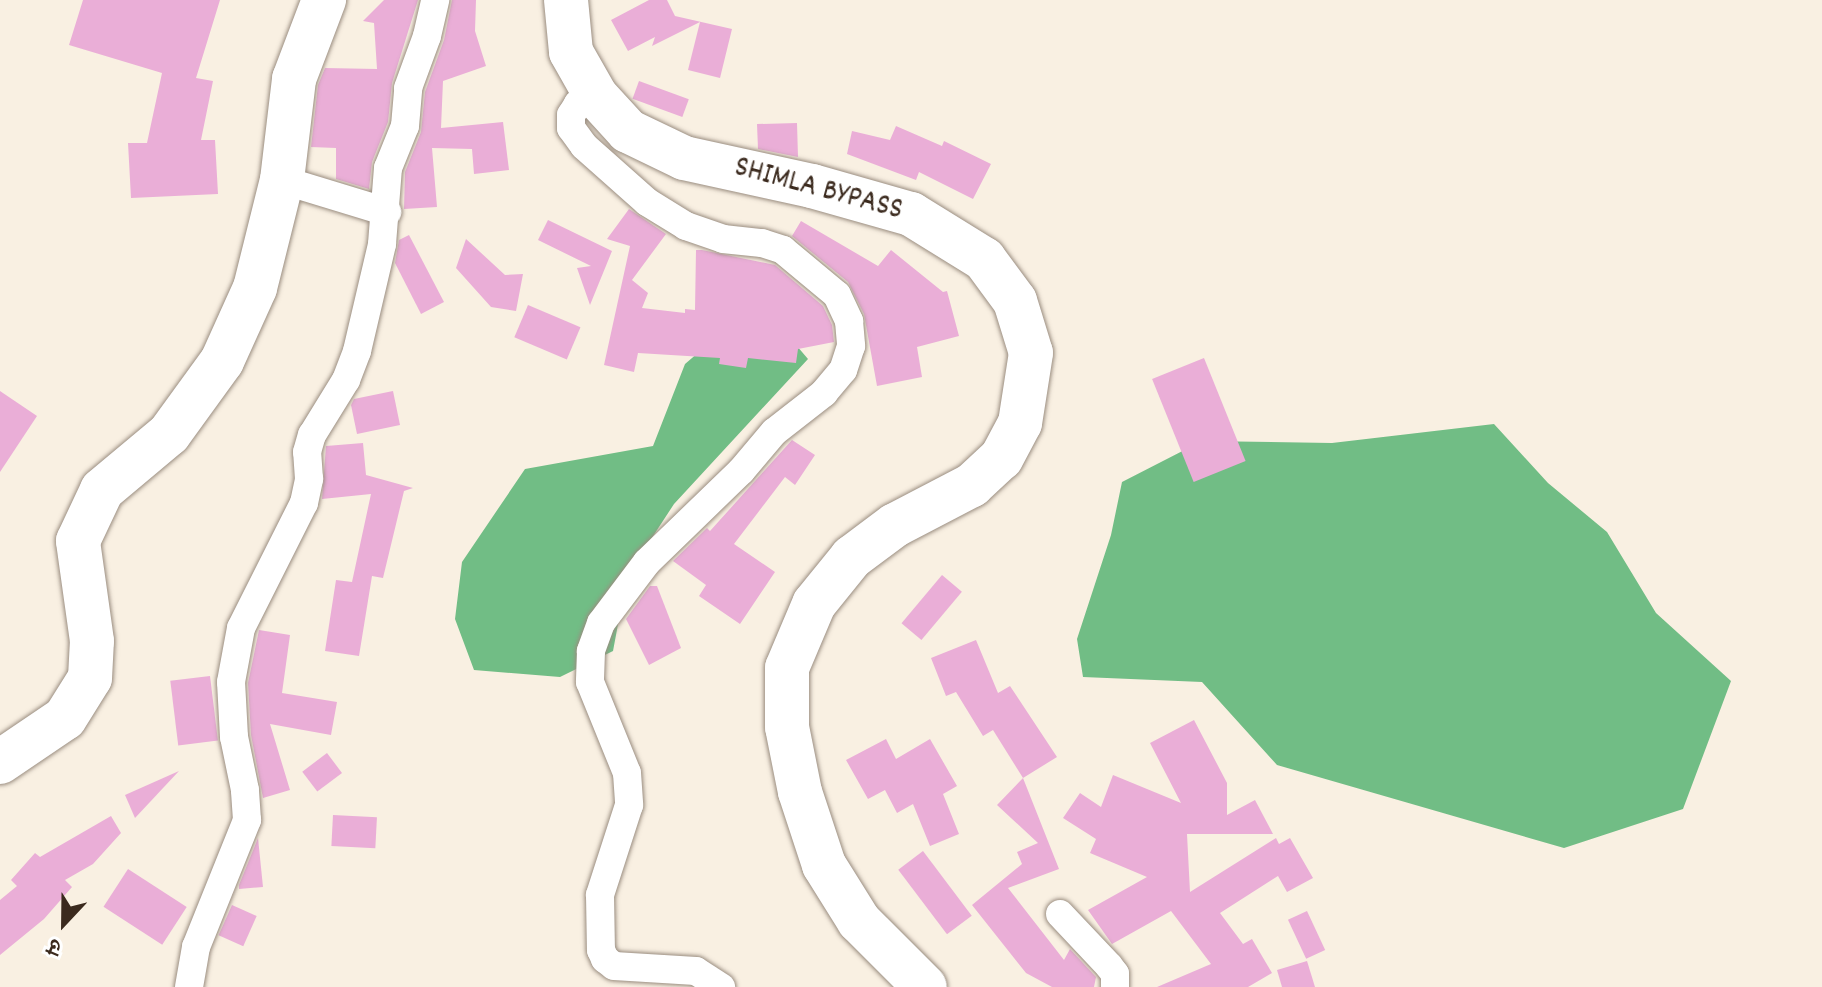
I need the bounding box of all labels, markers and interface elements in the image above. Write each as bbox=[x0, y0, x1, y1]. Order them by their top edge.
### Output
street label: SHIMLA BYPASS bbox=[730, 151, 906, 231]
north arrow bbox=[24, 883, 104, 963]
text: उ bbox=[43, 929, 66, 962]

